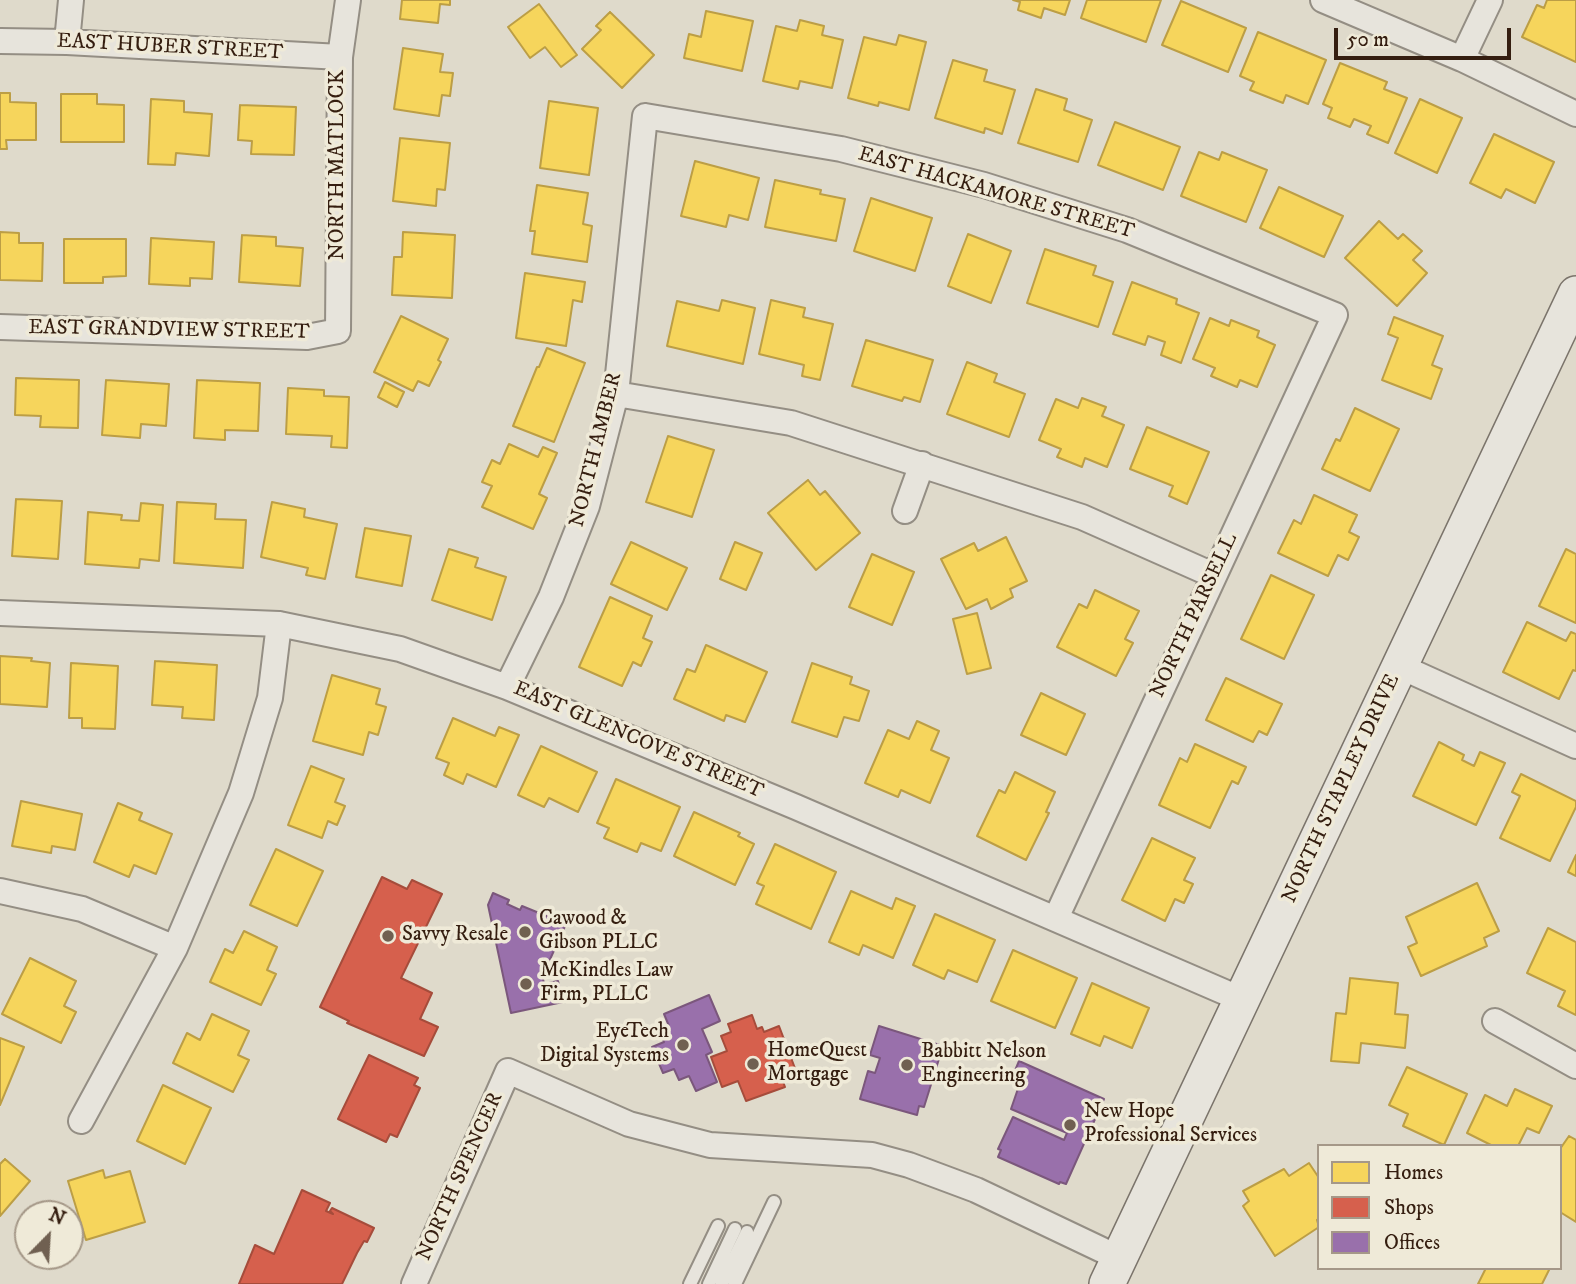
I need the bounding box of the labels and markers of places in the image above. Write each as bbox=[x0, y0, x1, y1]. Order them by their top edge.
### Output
place label: Cawood & Gibson PLLC bbox=[539, 907, 658, 957]
place label: Savvy Resale bbox=[402, 923, 508, 949]
marker: Cawood & Gibson PLLC bbox=[517, 924, 533, 940]
marker: Savvy Resale bbox=[380, 928, 396, 944]
place label: McKindles Law Firm, PLLC bbox=[540, 959, 673, 1009]
marker: McKindles Law Firm, PLLC bbox=[518, 976, 534, 992]
place label: EyeTech Digital Systems bbox=[540, 1020, 669, 1070]
marker: EyeTech Digital Systems bbox=[675, 1037, 691, 1053]
place label: HomeQuest Mortgage bbox=[767, 1039, 867, 1089]
place label: Babbitt Nelson Engineering bbox=[921, 1040, 1046, 1090]
marker: HomeQuest Mortgage bbox=[745, 1056, 761, 1072]
marker: Babbitt Nelson Engineering bbox=[899, 1057, 915, 1073]
place label: New Hope Professional Services bbox=[1084, 1100, 1257, 1150]
marker: New Hope Professional Services bbox=[1062, 1117, 1078, 1133]

